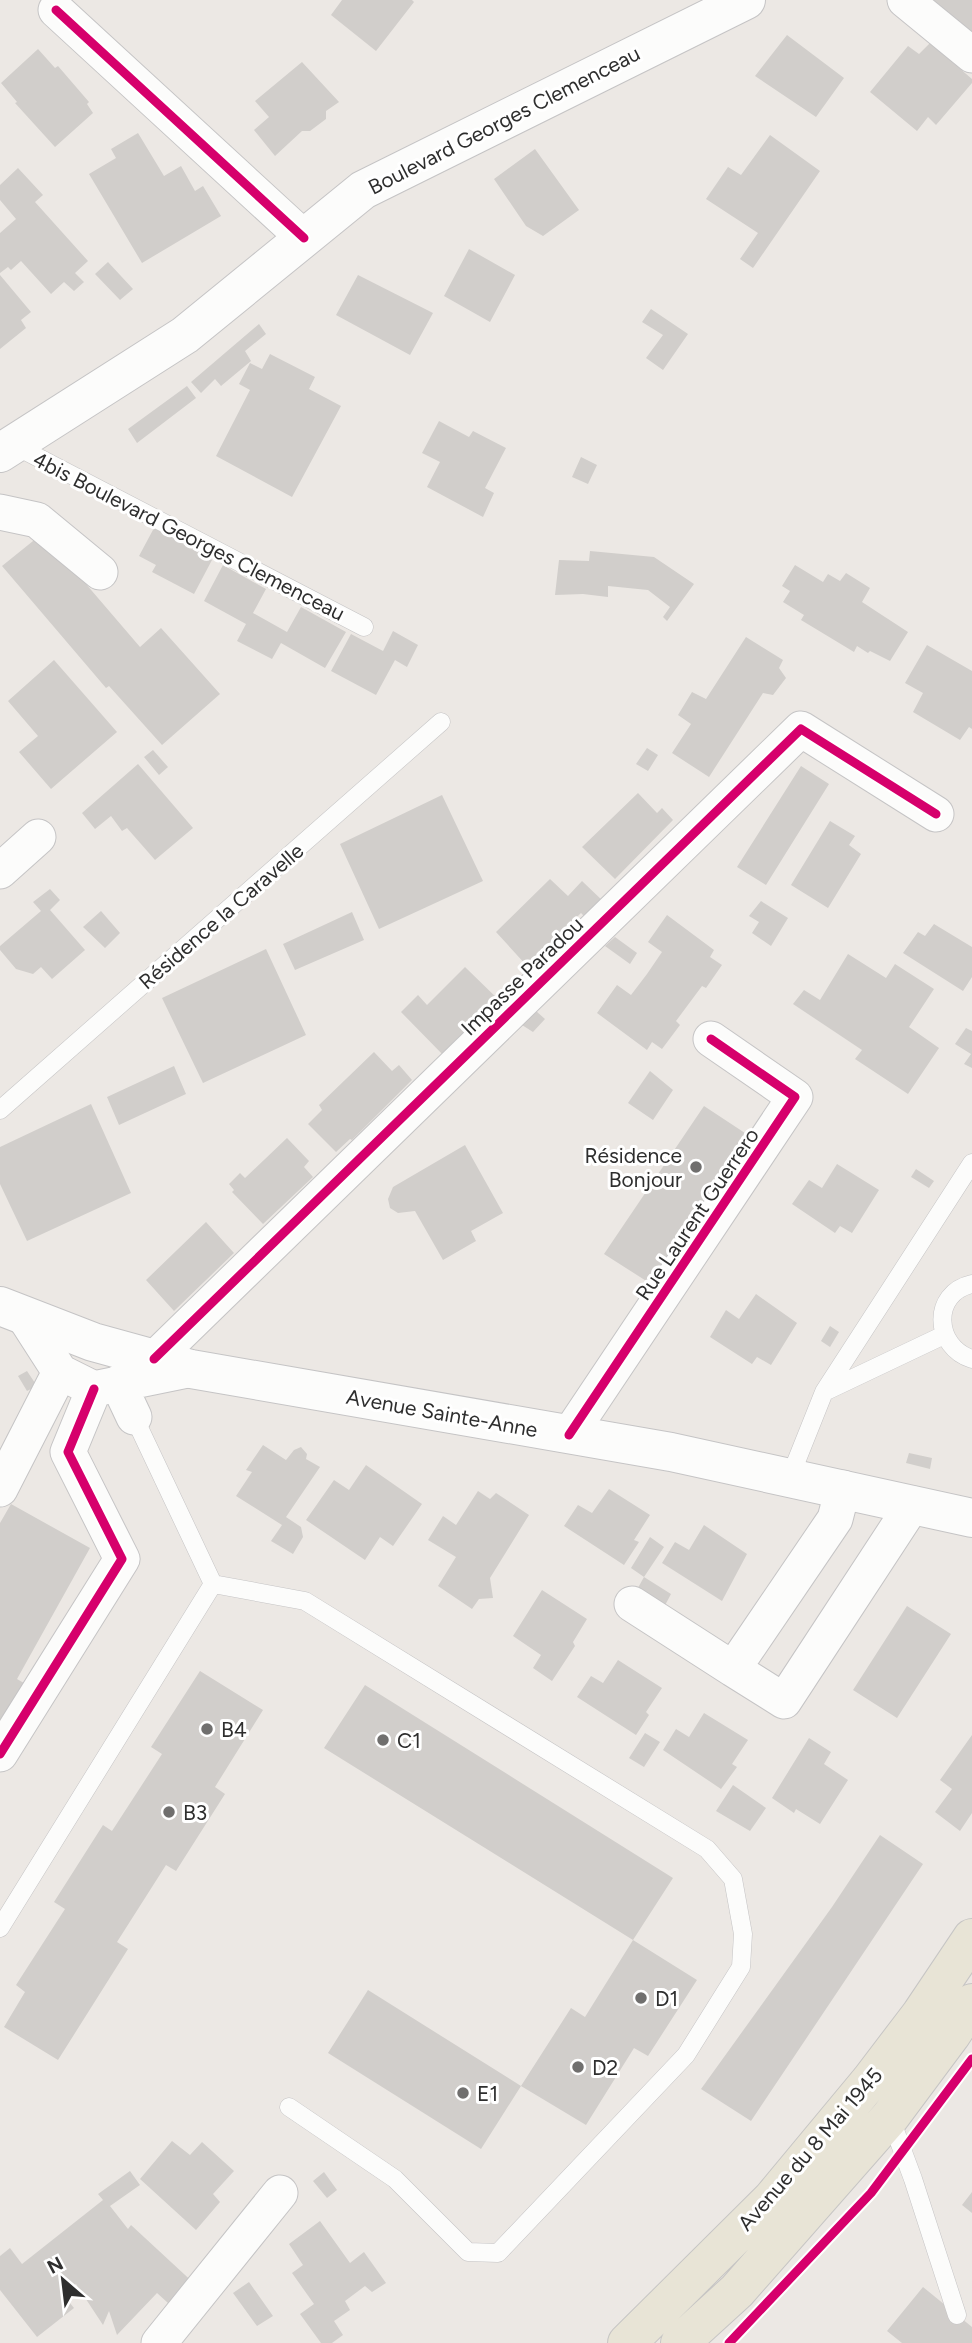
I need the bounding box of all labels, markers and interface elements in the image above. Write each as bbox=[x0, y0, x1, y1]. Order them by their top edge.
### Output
street label: Boulevard Georges Clemenceau bbox=[364, 40, 644, 200]
street label: 4bis Boulevard Georges Clemenceau bbox=[29, 446, 349, 626]
street label: Résidence la Caravelle bbox=[134, 838, 308, 994]
street label: Impasse Paradou bbox=[456, 912, 588, 1040]
street label: Rue Laurent Guerrero bbox=[630, 1123, 764, 1305]
place label: Résidence Bonjour bbox=[584, 1143, 682, 1192]
marker: Résidence Bonjour bbox=[688, 1159, 704, 1175]
street label: Avenue Sainte-Anne bbox=[344, 1384, 540, 1442]
place label: B4 bbox=[221, 1717, 247, 1742]
marker: B4 bbox=[199, 1721, 215, 1737]
place label: C1 bbox=[397, 1728, 421, 1753]
marker: C1 bbox=[375, 1732, 391, 1748]
place label: B3 bbox=[183, 1800, 207, 1825]
marker: B3 bbox=[161, 1804, 177, 1820]
place label: D1 bbox=[655, 1986, 678, 2011]
marker: D1 bbox=[633, 1990, 649, 2006]
place label: D2 bbox=[592, 2055, 618, 2080]
marker: D2 bbox=[570, 2059, 586, 2075]
street label: Avenue du 8 Mai 1945 bbox=[732, 2062, 888, 2236]
place label: E1 bbox=[477, 2081, 498, 2106]
marker: E1 bbox=[455, 2085, 471, 2101]
north arrow bbox=[28, 2245, 98, 2315]
text: N bbox=[43, 2252, 67, 2279]

